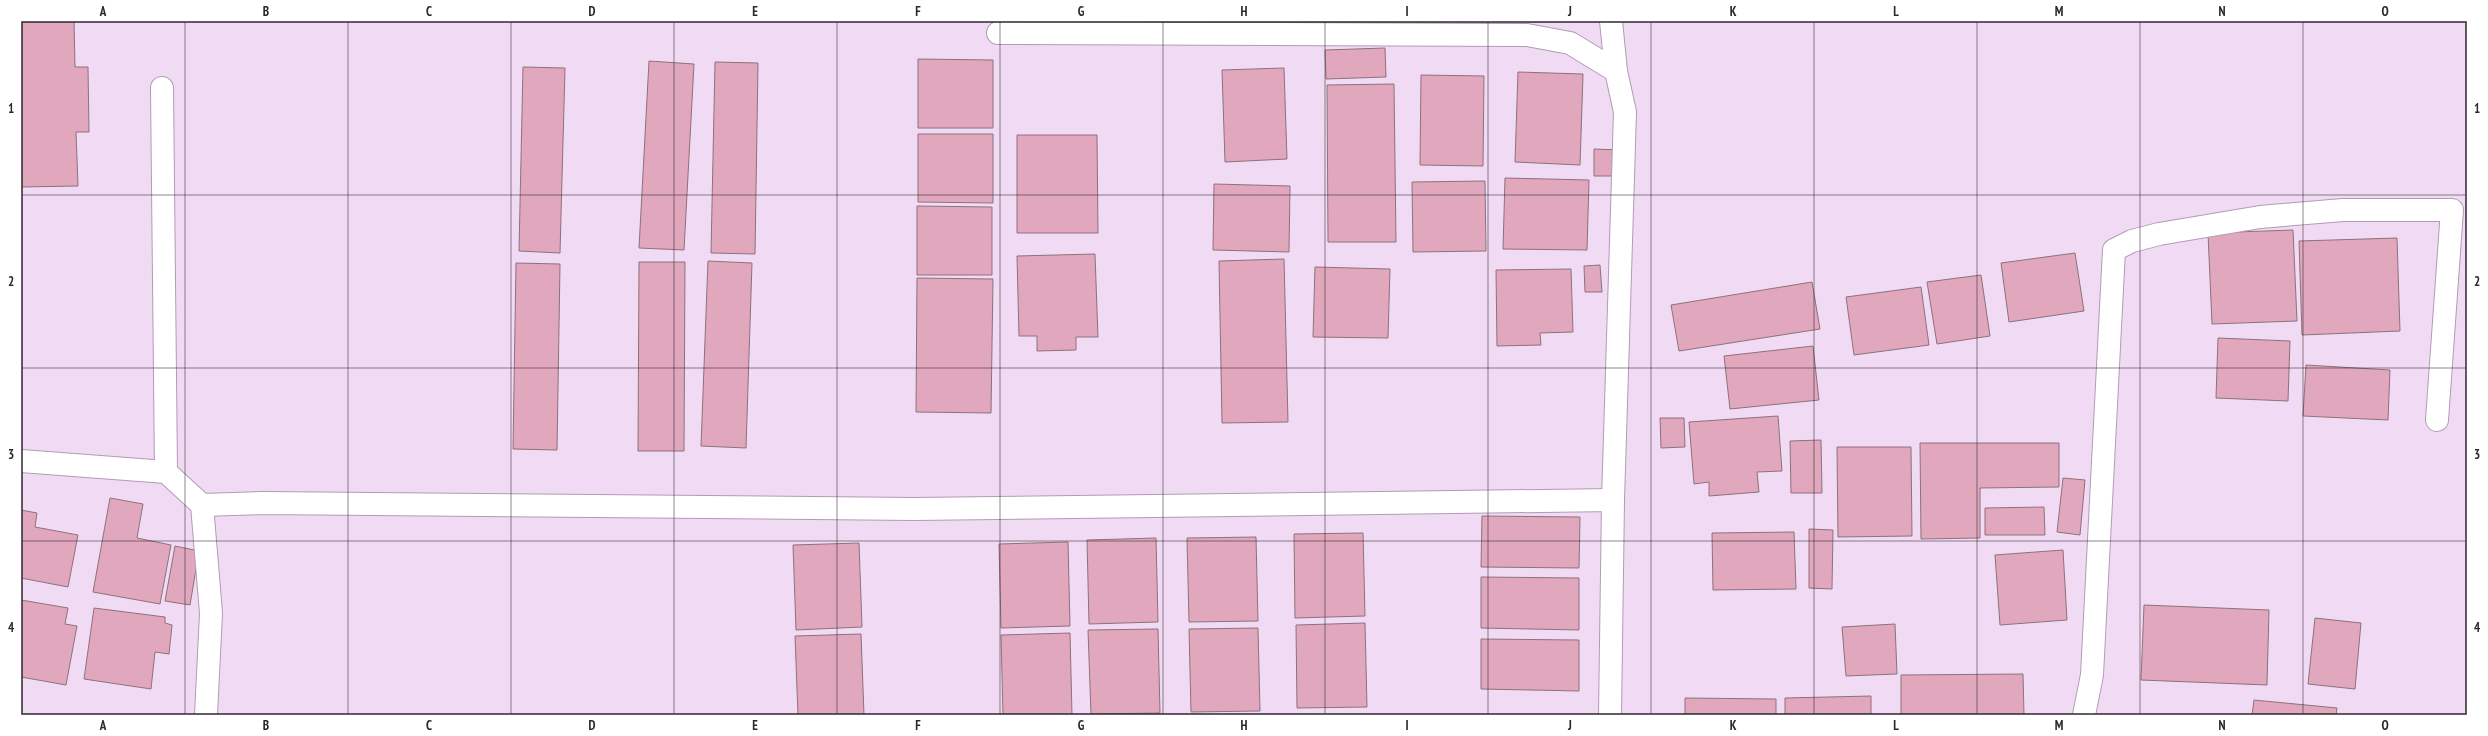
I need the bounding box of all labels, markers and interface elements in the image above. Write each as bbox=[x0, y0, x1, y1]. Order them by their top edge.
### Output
text: A bbox=[99, 3, 107, 20]
text: B bbox=[263, 3, 269, 20]
text: C bbox=[426, 3, 432, 20]
text: D bbox=[589, 3, 596, 20]
text: E bbox=[752, 3, 758, 20]
text: F bbox=[915, 3, 921, 20]
text: G bbox=[1078, 3, 1085, 20]
text: H bbox=[1241, 3, 1248, 20]
text: I bbox=[1405, 3, 1409, 20]
text: J bbox=[1567, 3, 1572, 20]
text: K bbox=[1730, 3, 1737, 20]
text: L bbox=[1893, 3, 1899, 20]
text: M bbox=[2055, 3, 2064, 20]
text: N bbox=[2218, 3, 2226, 20]
text: O bbox=[2381, 3, 2389, 20]
text: 1 bbox=[8, 100, 14, 117]
text: 1 bbox=[2474, 100, 2480, 117]
text: 2 bbox=[8, 273, 14, 290]
text: 2 bbox=[2474, 273, 2480, 290]
text: 3 bbox=[8, 446, 14, 463]
text: 3 bbox=[2474, 446, 2480, 463]
text: 4 bbox=[8, 619, 15, 636]
text: 4 bbox=[2474, 619, 2481, 636]
text: A bbox=[99, 717, 107, 734]
text: B bbox=[263, 717, 269, 734]
text: C bbox=[426, 717, 432, 734]
text: D bbox=[589, 717, 596, 734]
text: E bbox=[752, 717, 758, 734]
text: F bbox=[915, 717, 921, 734]
text: G bbox=[1078, 717, 1085, 734]
text: H bbox=[1241, 717, 1248, 734]
text: I bbox=[1405, 717, 1409, 734]
text: J bbox=[1567, 717, 1572, 734]
text: K bbox=[1730, 717, 1737, 734]
text: L bbox=[1893, 717, 1899, 734]
text: M bbox=[2055, 717, 2064, 734]
text: N bbox=[2218, 717, 2226, 734]
text: O bbox=[2381, 717, 2389, 734]

